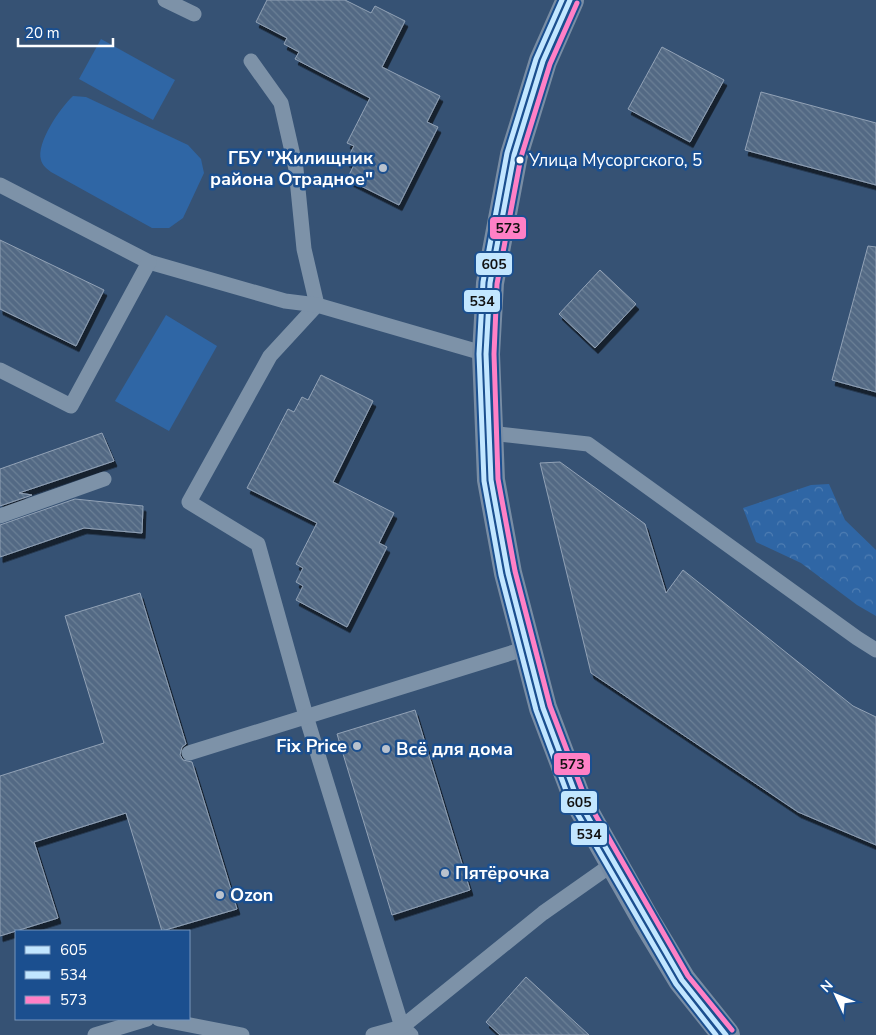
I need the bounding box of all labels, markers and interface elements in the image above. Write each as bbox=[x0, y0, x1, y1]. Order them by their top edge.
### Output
scale bar bbox=[18, 15, 112, 47]
text: 20 m bbox=[25, 23, 60, 43]
place label: ГБУ "Жилищник района Отрадное" bbox=[210, 146, 374, 191]
place label: Улица Мусоргского, 5 bbox=[528, 149, 702, 172]
marker: Улица Мусоргского, 5 bbox=[515, 155, 525, 165]
marker: ГБУ "Жилищник района Отрадное" bbox=[377, 162, 389, 174]
line badge: 573 bbox=[489, 216, 527, 240]
text: 573 bbox=[495, 219, 521, 238]
line badge: 605 bbox=[475, 252, 513, 276]
text: 605 bbox=[481, 255, 507, 274]
line badge: 534 bbox=[463, 289, 501, 313]
text: 534 bbox=[469, 292, 495, 311]
place label: Fix Price bbox=[276, 734, 347, 758]
place label: Всё для дома bbox=[396, 737, 513, 761]
marker: Fix Price bbox=[351, 740, 363, 752]
marker: Всё для дома bbox=[380, 743, 392, 755]
line badge: 573 bbox=[553, 752, 591, 776]
text: 573 bbox=[559, 755, 585, 774]
line badge: 605 bbox=[560, 790, 598, 814]
text: 605 bbox=[566, 793, 592, 812]
line badge: 534 bbox=[570, 822, 608, 846]
text: 534 bbox=[576, 825, 602, 844]
place label: Пятёрочка bbox=[455, 861, 550, 885]
marker: Пятёрочка bbox=[439, 867, 451, 879]
place label: Ozon bbox=[230, 883, 273, 907]
marker: Ozon bbox=[214, 889, 226, 901]
legend bbox=[15, 930, 190, 1020]
text: 605 bbox=[60, 940, 87, 960]
text: 534 bbox=[60, 965, 87, 985]
north arrow bbox=[811, 970, 861, 1020]
text: N bbox=[817, 976, 837, 997]
text: 573 bbox=[60, 990, 87, 1010]

